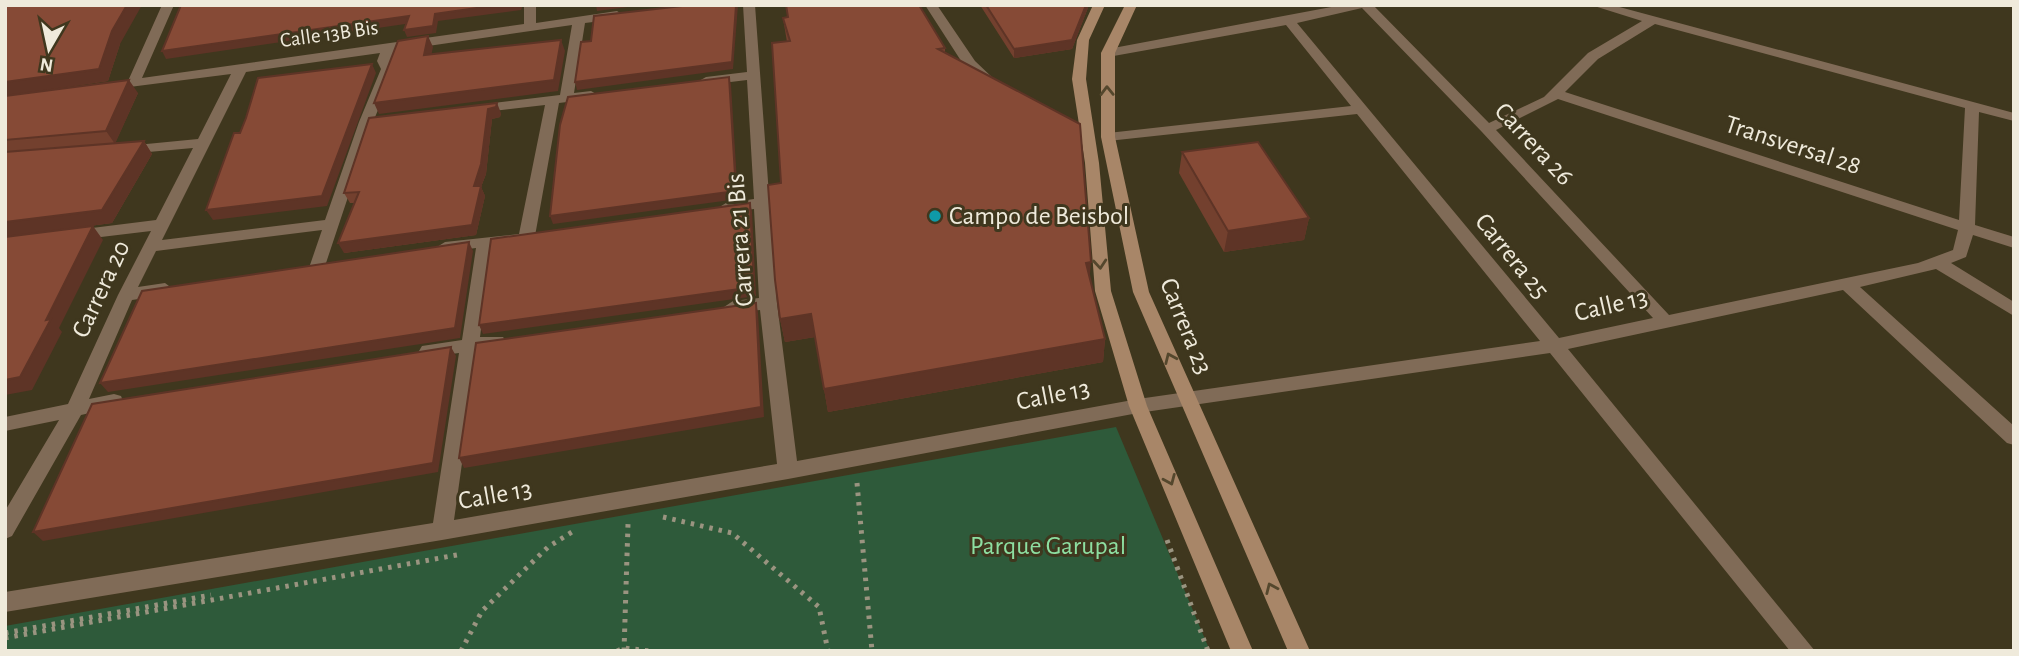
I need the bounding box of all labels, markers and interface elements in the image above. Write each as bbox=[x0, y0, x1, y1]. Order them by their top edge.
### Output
north arrow bbox=[14, 14, 84, 84]
street label: Calle 13B Bis bbox=[279, 17, 379, 51]
text: N bbox=[39, 54, 55, 75]
one-way arrow bbox=[1099, 85, 1115, 95]
street label: Carrera 26 bbox=[1490, 98, 1578, 190]
street label: Transversal 28 bbox=[1722, 111, 1864, 179]
street label: Carrera 21 Bis bbox=[722, 173, 758, 307]
place label: Campo de Beisbol bbox=[949, 203, 1129, 229]
marker: Campo de Beisbol bbox=[927, 208, 943, 224]
street label: Carrera 25 bbox=[1470, 209, 1554, 303]
street label: Carrera 20 bbox=[67, 236, 135, 342]
one-way arrow bbox=[1092, 259, 1107, 270]
street label: Carrera 23 bbox=[1155, 274, 1217, 378]
street label: Calle 13 bbox=[1572, 284, 1650, 326]
one-way arrow bbox=[1164, 352, 1178, 365]
street label: Calle 13 bbox=[1014, 375, 1092, 415]
one-way arrow bbox=[1162, 472, 1176, 485]
street label: Calle 13 bbox=[456, 476, 534, 514]
park label: Parque Garupal bbox=[970, 533, 1126, 559]
one-way arrow bbox=[1266, 583, 1280, 595]

